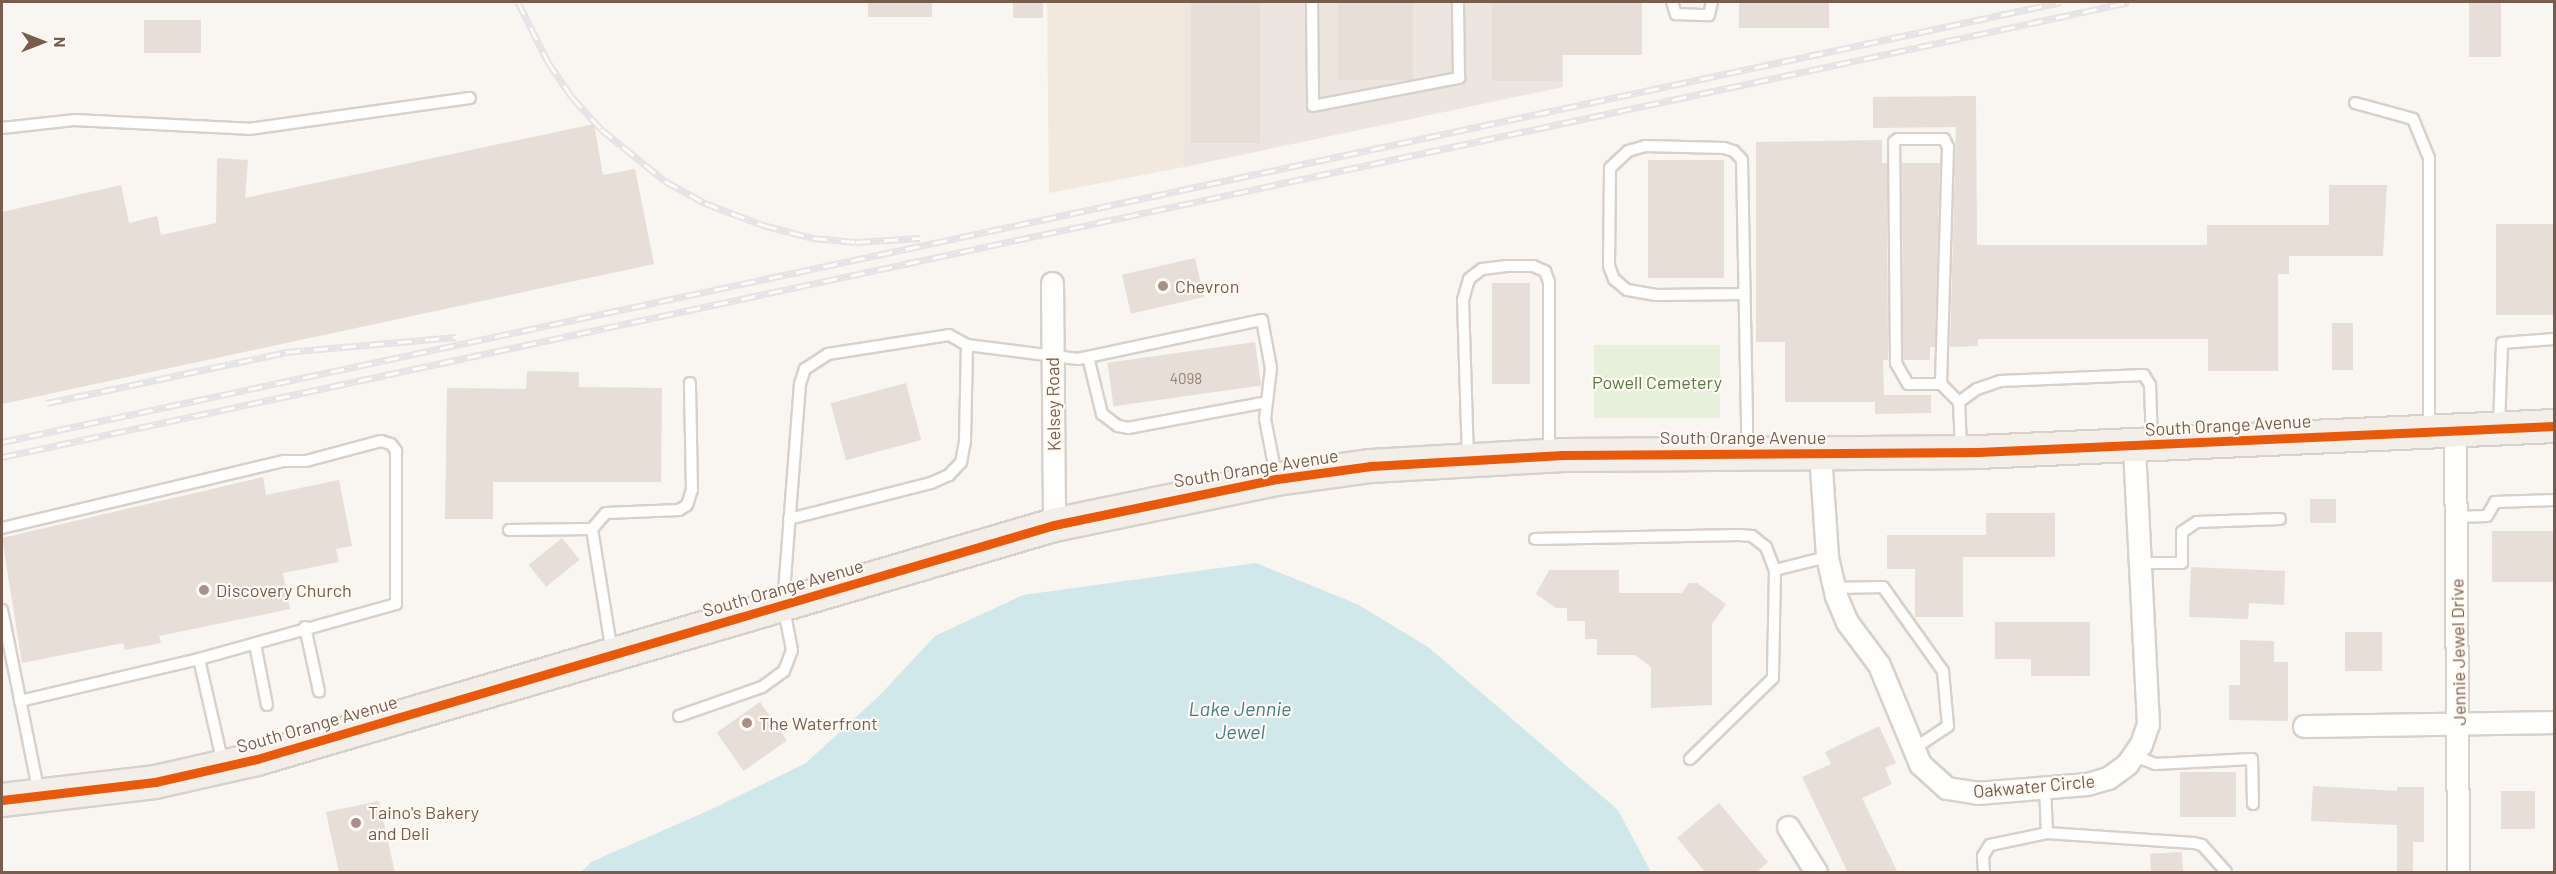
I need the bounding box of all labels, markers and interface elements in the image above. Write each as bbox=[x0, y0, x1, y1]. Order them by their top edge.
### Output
north arrow bbox=[12, 12, 72, 72]
text: N bbox=[51, 37, 70, 47]
place label: Chevron bbox=[1175, 275, 1239, 297]
marker: Chevron bbox=[1156, 279, 1170, 293]
street label: Kelsey Road bbox=[1041, 357, 1065, 451]
house number: 4098 bbox=[1170, 370, 1202, 388]
park label: Powell Cemetery bbox=[1592, 371, 1722, 393]
street label: South Orange Avenue bbox=[2144, 410, 2312, 440]
street label: South Orange Avenue bbox=[1660, 426, 1826, 448]
street label: South Orange Avenue bbox=[1172, 444, 1340, 492]
street label: South Orange Avenue bbox=[700, 555, 866, 621]
street label: Jennie Jewel Drive bbox=[2446, 578, 2470, 726]
place label: Discovery Church bbox=[216, 579, 352, 601]
marker: Discovery Church bbox=[197, 583, 211, 597]
street label: South Orange Avenue bbox=[234, 691, 400, 757]
water label: Lake Jennie Jewel bbox=[1189, 696, 1291, 743]
place label: The Waterfront bbox=[759, 712, 878, 734]
marker: The Waterfront bbox=[740, 716, 754, 730]
street label: Oakwater Circle bbox=[1972, 770, 2096, 802]
place label: Taino's Bakery and Deli bbox=[368, 802, 479, 844]
marker: Taino's Bakery and Deli bbox=[349, 816, 363, 830]

